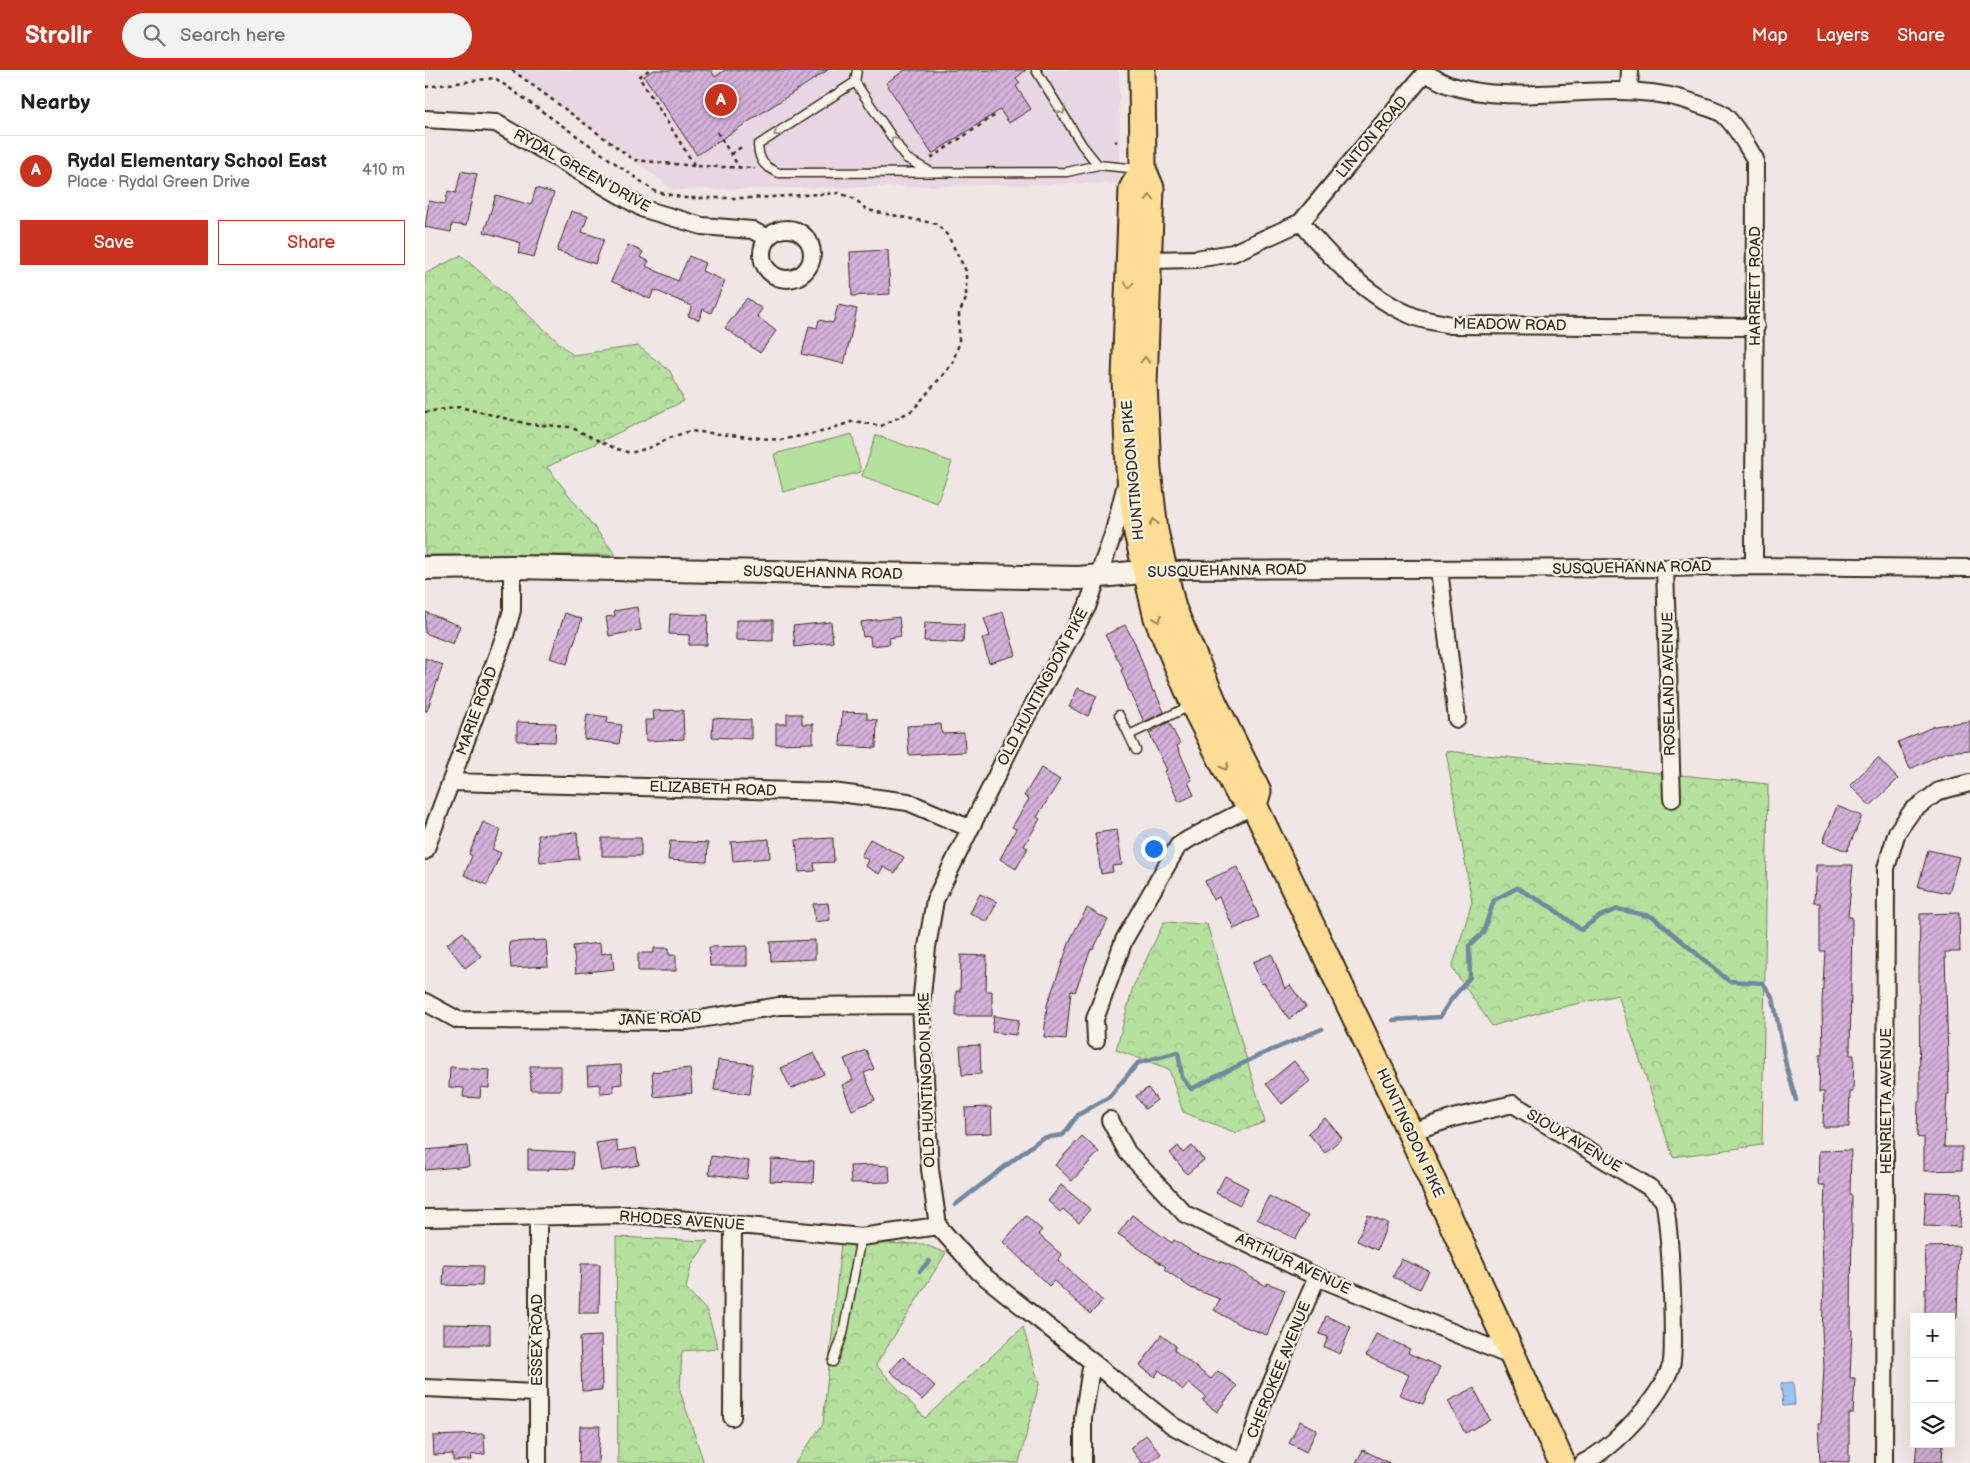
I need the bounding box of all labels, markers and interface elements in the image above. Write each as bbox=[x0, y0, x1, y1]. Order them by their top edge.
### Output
search box bbox=[122, 13, 472, 58]
text: Strollr bbox=[25, 21, 92, 50]
icon: search bbox=[140, 21, 168, 49]
text: Search here bbox=[180, 24, 285, 47]
text: Map bbox=[1752, 25, 1788, 46]
text: Layers bbox=[1816, 25, 1869, 46]
text: Share bbox=[1897, 25, 1945, 46]
pin: A bbox=[705, 81, 737, 119]
text: Nearby bbox=[20, 90, 90, 115]
street label: LINTON ROAD bbox=[1332, 92, 1412, 182]
one-way arrow bbox=[1055, 106, 1065, 115]
street label: RYDAL GREEN DRIVE bbox=[510, 125, 654, 217]
one-way arrow bbox=[773, 127, 783, 136]
one-way arrow bbox=[890, 136, 900, 145]
text: Rydal Elementary School East bbox=[67, 150, 327, 173]
text: A bbox=[31, 161, 41, 180]
text: 410 m bbox=[362, 161, 405, 180]
text: Place · Rydal Green Drive bbox=[67, 173, 250, 192]
one-way arrow bbox=[1145, 193, 1156, 201]
button: Save bbox=[20, 220, 208, 265]
button: Share bbox=[218, 220, 405, 265]
street label: HARRIETT ROAD bbox=[1746, 226, 1765, 346]
one-way arrow bbox=[1123, 282, 1134, 290]
street label: MEADOW ROAD bbox=[1453, 315, 1567, 335]
one-way arrow bbox=[1140, 356, 1150, 364]
street label: HUNTINGDON PIKE bbox=[1117, 399, 1149, 541]
one-way arrow bbox=[1149, 518, 1160, 526]
street label: SUSQUEHANNA ROAD bbox=[1552, 557, 1712, 579]
street label: SUSQUEHANNA ROAD bbox=[1147, 560, 1307, 582]
street label: SUSQUEHANNA ROAD bbox=[743, 562, 903, 584]
street label: OLD HUNTINGDON PIKE bbox=[993, 605, 1093, 769]
street label: ROSELAND AVENUE bbox=[1658, 612, 1680, 756]
one-way arrow bbox=[1152, 615, 1162, 623]
street label: MARIE ROAD bbox=[452, 664, 502, 758]
one-way arrow bbox=[1219, 762, 1229, 771]
street label: ELIZABETH ROAD bbox=[649, 777, 777, 801]
your location bbox=[1141, 836, 1167, 862]
street label: OLD HUNTINGDON PIKE bbox=[914, 992, 940, 1168]
street label: JANE ROAD bbox=[618, 1008, 702, 1030]
street label: HENRIETTA AVENUE bbox=[1877, 1028, 1896, 1174]
street label: HUNTINGDON PIKE bbox=[1372, 1065, 1448, 1201]
street label: SIOUX AVENUE bbox=[1523, 1105, 1625, 1177]
street label: RHODES AVENUE bbox=[618, 1207, 746, 1235]
street label: ARTHUR AVENUE bbox=[1232, 1229, 1354, 1299]
street label: ESSEX ROAD bbox=[528, 1294, 547, 1386]
street label: CHEROKEE AVENUE bbox=[1243, 1299, 1315, 1441]
map controls bbox=[1910, 1313, 1955, 1448]
button: + bbox=[1910, 1313, 1955, 1358]
button: − bbox=[1910, 1358, 1955, 1403]
button: layers bbox=[1910, 1403, 1955, 1448]

